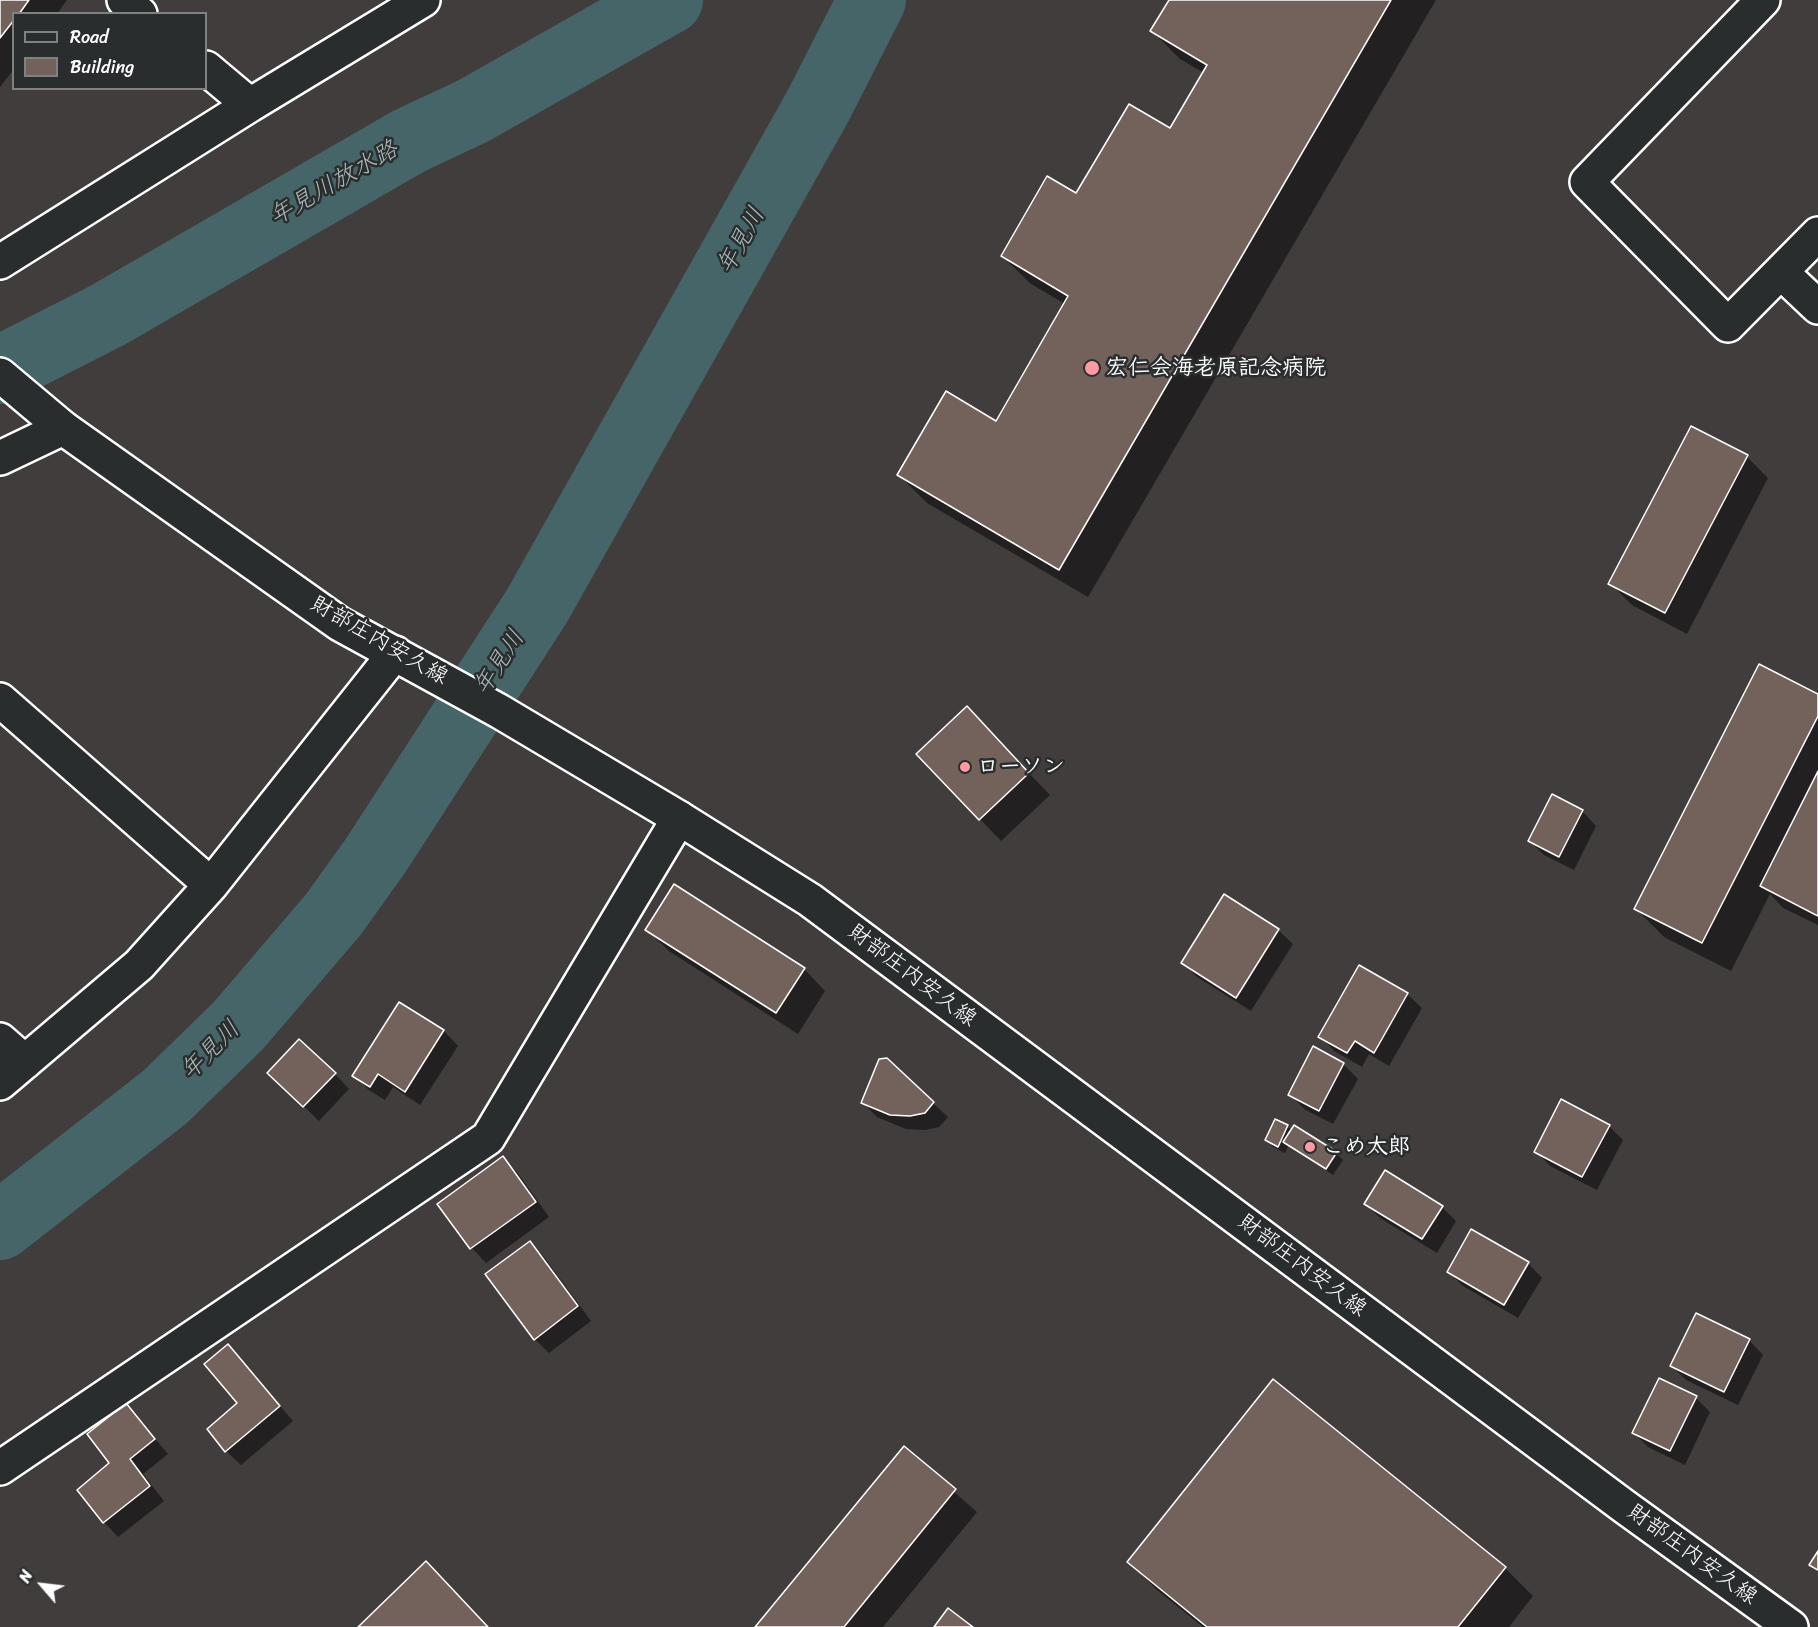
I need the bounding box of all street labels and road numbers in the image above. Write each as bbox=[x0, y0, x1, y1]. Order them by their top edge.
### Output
street label: 財部庄内安久線 bbox=[306, 591, 452, 691]
street label: 財部庄内安久線 bbox=[843, 919, 981, 1033]
street label: 財部庄内安久線 bbox=[1233, 1209, 1371, 1323]
street label: 財部庄内安久線 bbox=[1622, 1499, 1762, 1611]

